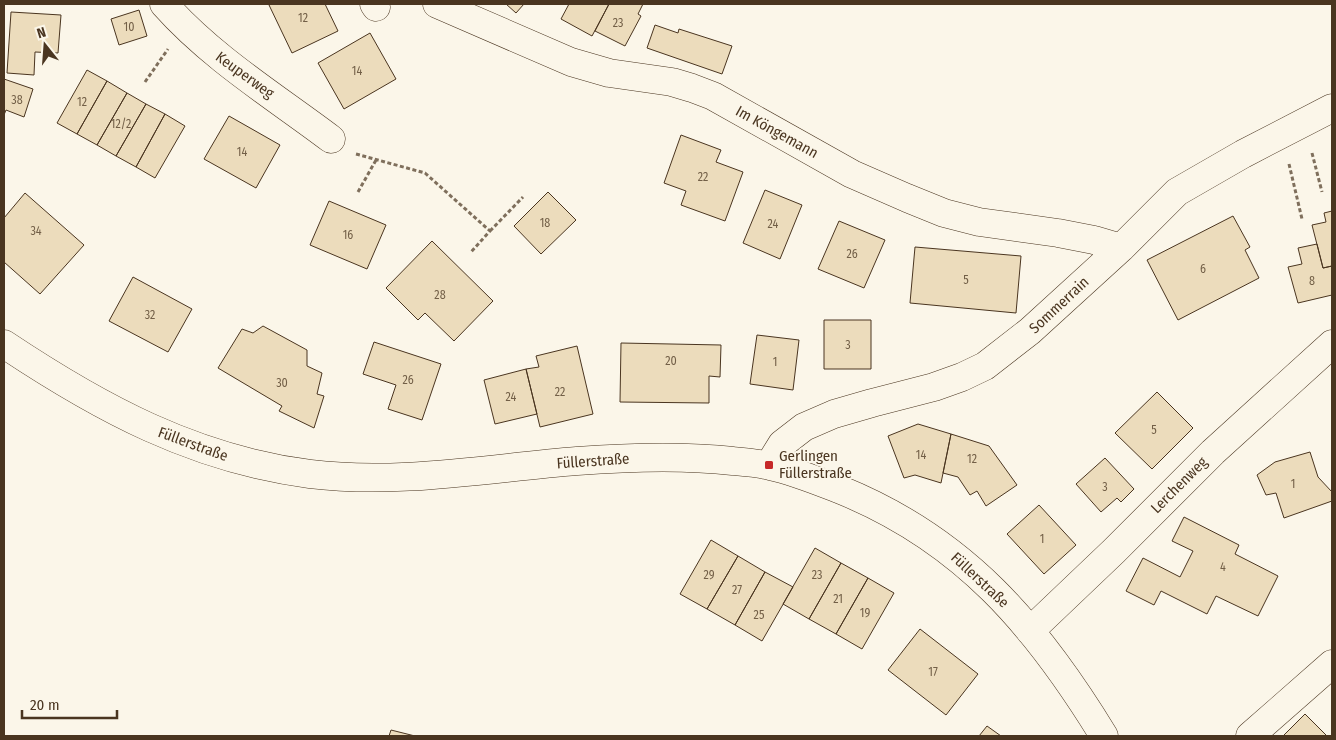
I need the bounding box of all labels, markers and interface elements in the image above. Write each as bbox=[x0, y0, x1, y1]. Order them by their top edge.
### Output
house number: 12 bbox=[298, 11, 308, 25]
house number: 23 bbox=[613, 16, 623, 30]
north arrow bbox=[20, 20, 70, 70]
house number: 10 bbox=[124, 20, 134, 34]
text: N bbox=[35, 24, 48, 42]
street label: Keuperweg bbox=[212, 48, 278, 102]
house number: 14 bbox=[352, 64, 362, 78]
house number: 38 bbox=[11, 93, 23, 107]
house number: 12 bbox=[77, 95, 87, 109]
street label: Im Köngemann bbox=[733, 102, 821, 162]
house number: 12/2 bbox=[111, 117, 131, 131]
house number: 14 bbox=[237, 145, 247, 159]
house number: 22 bbox=[698, 170, 708, 184]
house number: 18 bbox=[540, 216, 550, 230]
house number: 24 bbox=[768, 217, 779, 231]
house number: 34 bbox=[30, 224, 42, 238]
house number: 16 bbox=[343, 228, 353, 242]
house number: 26 bbox=[846, 247, 858, 261]
house number: 6 bbox=[1200, 262, 1206, 276]
house number: 5 bbox=[963, 273, 969, 287]
street label: Sommerrain bbox=[1025, 273, 1093, 337]
house number: 8 bbox=[1309, 274, 1315, 288]
house number: 28 bbox=[434, 288, 446, 302]
house number: 32 bbox=[145, 308, 155, 322]
house number: 3 bbox=[845, 338, 851, 352]
house number: 20 bbox=[665, 354, 677, 368]
house number: 1 bbox=[773, 355, 777, 369]
house number: 26 bbox=[402, 373, 414, 387]
house number: 30 bbox=[276, 376, 288, 390]
house number: 22 bbox=[555, 385, 565, 399]
house number: 24 bbox=[506, 390, 517, 404]
street label: Füllerstraße bbox=[156, 423, 230, 465]
house number: 5 bbox=[1151, 423, 1157, 437]
place label: Gerlingen Füllerstraße bbox=[779, 447, 852, 482]
house number: 14 bbox=[916, 448, 926, 462]
street label: Füllerstraße bbox=[556, 449, 630, 473]
house number: 12 bbox=[967, 452, 977, 466]
street label: Lerchenweg bbox=[1147, 453, 1211, 517]
marker: Gerlingen Füllerstraße bbox=[763, 459, 775, 471]
house number: 1 bbox=[1291, 477, 1295, 491]
house number: 3 bbox=[1102, 480, 1108, 494]
house number: 1 bbox=[1040, 532, 1044, 546]
street label: Füllerstraße bbox=[947, 549, 1013, 611]
house number: 4 bbox=[1220, 560, 1226, 574]
house number: 29 bbox=[703, 568, 715, 582]
house number: 23 bbox=[812, 568, 822, 582]
house number: 27 bbox=[732, 583, 742, 597]
house number: 21 bbox=[833, 592, 843, 606]
house number: 19 bbox=[860, 606, 870, 620]
house number: 25 bbox=[754, 608, 765, 622]
house number: 17 bbox=[928, 665, 938, 679]
scale bar bbox=[22, 688, 118, 720]
text: 20 m bbox=[30, 696, 60, 714]

